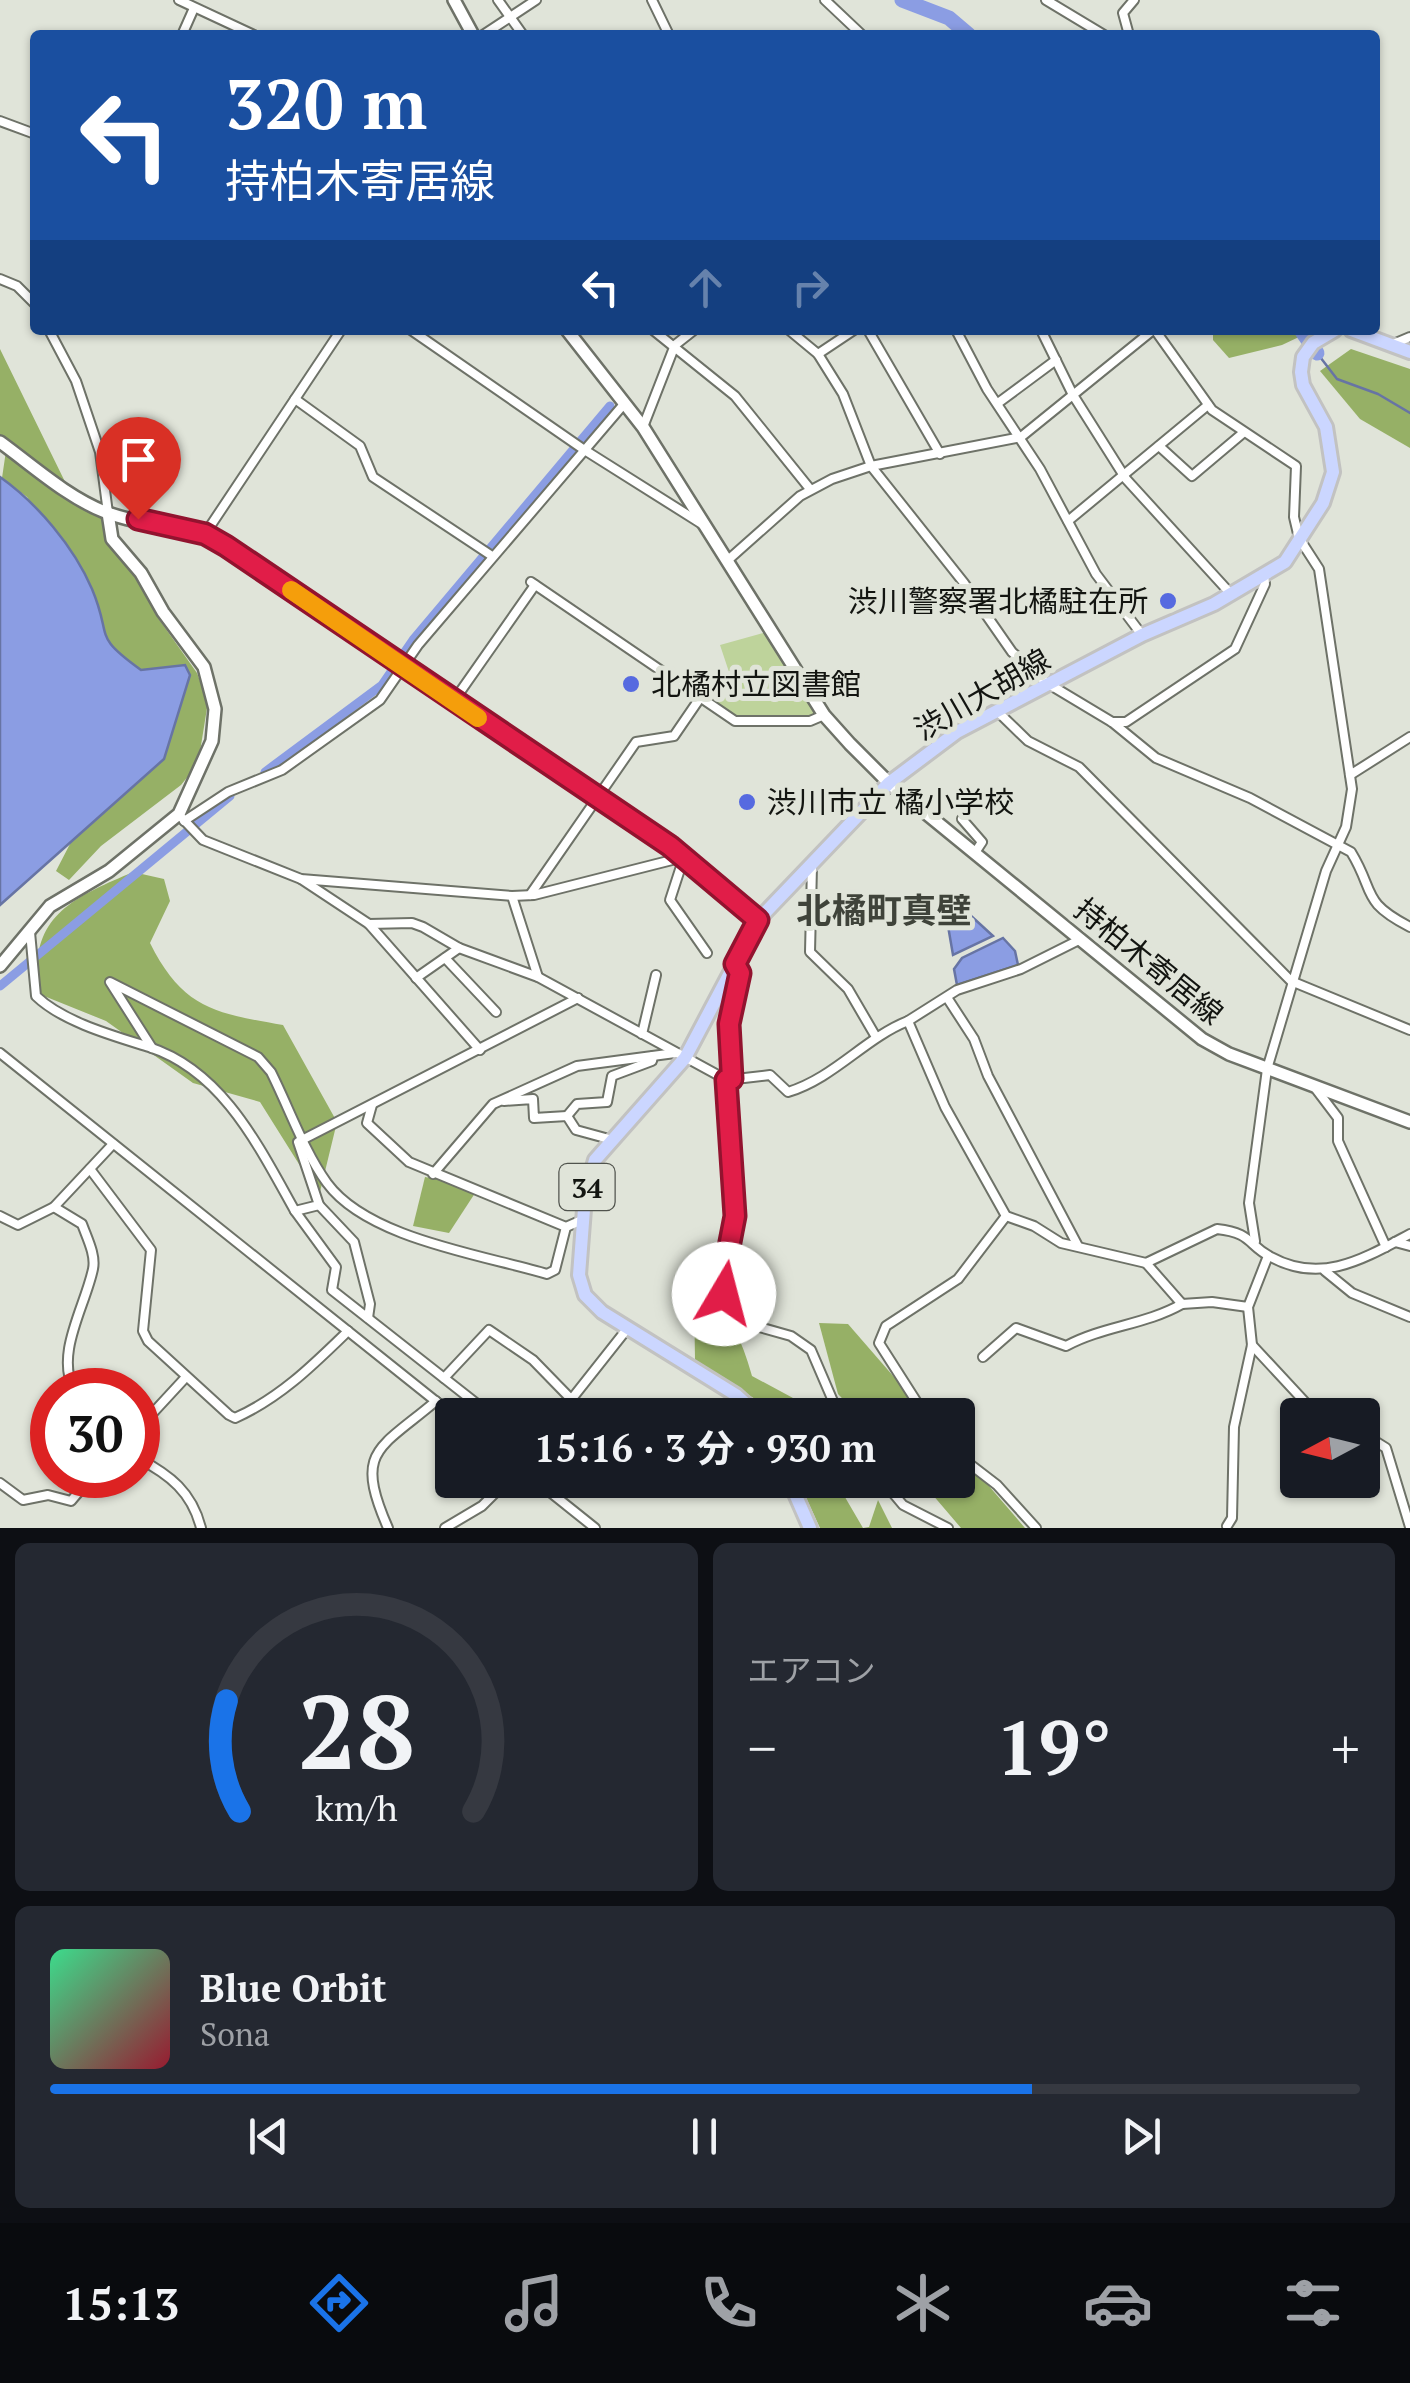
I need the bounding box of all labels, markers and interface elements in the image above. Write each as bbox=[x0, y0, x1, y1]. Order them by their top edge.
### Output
text: 320 m bbox=[225, 56, 427, 149]
icon: left bbox=[60, 70, 190, 200]
text: 持柏木寄居線 bbox=[225, 150, 495, 210]
icon: left bbox=[573, 260, 628, 315]
icon: ahead bbox=[678, 260, 733, 315]
icon: right bbox=[783, 260, 838, 315]
pin bbox=[96, 417, 181, 520]
icon: arrive bbox=[111, 432, 166, 487]
place label: 渋川警察署北橘駐在所 bbox=[848, 581, 1148, 621]
marker: 渋川警察署北橘駐在所 bbox=[1157, 590, 1179, 612]
street label: 渋川大胡線 bbox=[907, 639, 1057, 749]
place label: 北橘村立図書館 bbox=[651, 664, 861, 704]
marker: 北橘村立図書館 bbox=[620, 673, 642, 695]
place label: 渋川市立 橘小学校 bbox=[767, 782, 1014, 822]
marker: 渋川市立 橘小学校 bbox=[736, 791, 758, 813]
district label: 北橘町真壁 bbox=[796, 887, 972, 933]
street label: 持柏木寄居線 bbox=[1066, 889, 1232, 1033]
road number: 34 bbox=[560, 1164, 614, 1210]
position arrow bbox=[672, 1242, 776, 1346]
speed limit sign: 30 bbox=[30, 1368, 160, 1498]
north arrow bbox=[1280, 1398, 1380, 1498]
map controls bbox=[1280, 1398, 1380, 1498]
text: 15:16 · 3 分 · 930 m bbox=[534, 1423, 876, 1473]
text: エアコン bbox=[748, 1649, 876, 1691]
text: 28 bbox=[297, 1661, 415, 1799]
text: 19° bbox=[996, 1697, 1112, 1796]
text: − bbox=[748, 1711, 777, 1784]
text: + bbox=[1331, 1711, 1360, 1784]
text: km/h bbox=[315, 1784, 398, 1831]
text: Blue Orbit bbox=[200, 1963, 387, 2013]
text: Sona bbox=[200, 2013, 270, 2055]
icon: previous bbox=[241, 2109, 296, 2164]
icon: pause bbox=[677, 2109, 732, 2164]
icon: next bbox=[1114, 2109, 1169, 2164]
icon: directions bbox=[304, 2268, 374, 2338]
icon: music bbox=[499, 2268, 569, 2338]
icon: phone bbox=[694, 2268, 764, 2338]
icon: climate bbox=[888, 2268, 958, 2338]
icon: car bbox=[1083, 2268, 1153, 2338]
icon: filters bbox=[1278, 2268, 1348, 2338]
text: 15:13 bbox=[62, 2273, 179, 2333]

